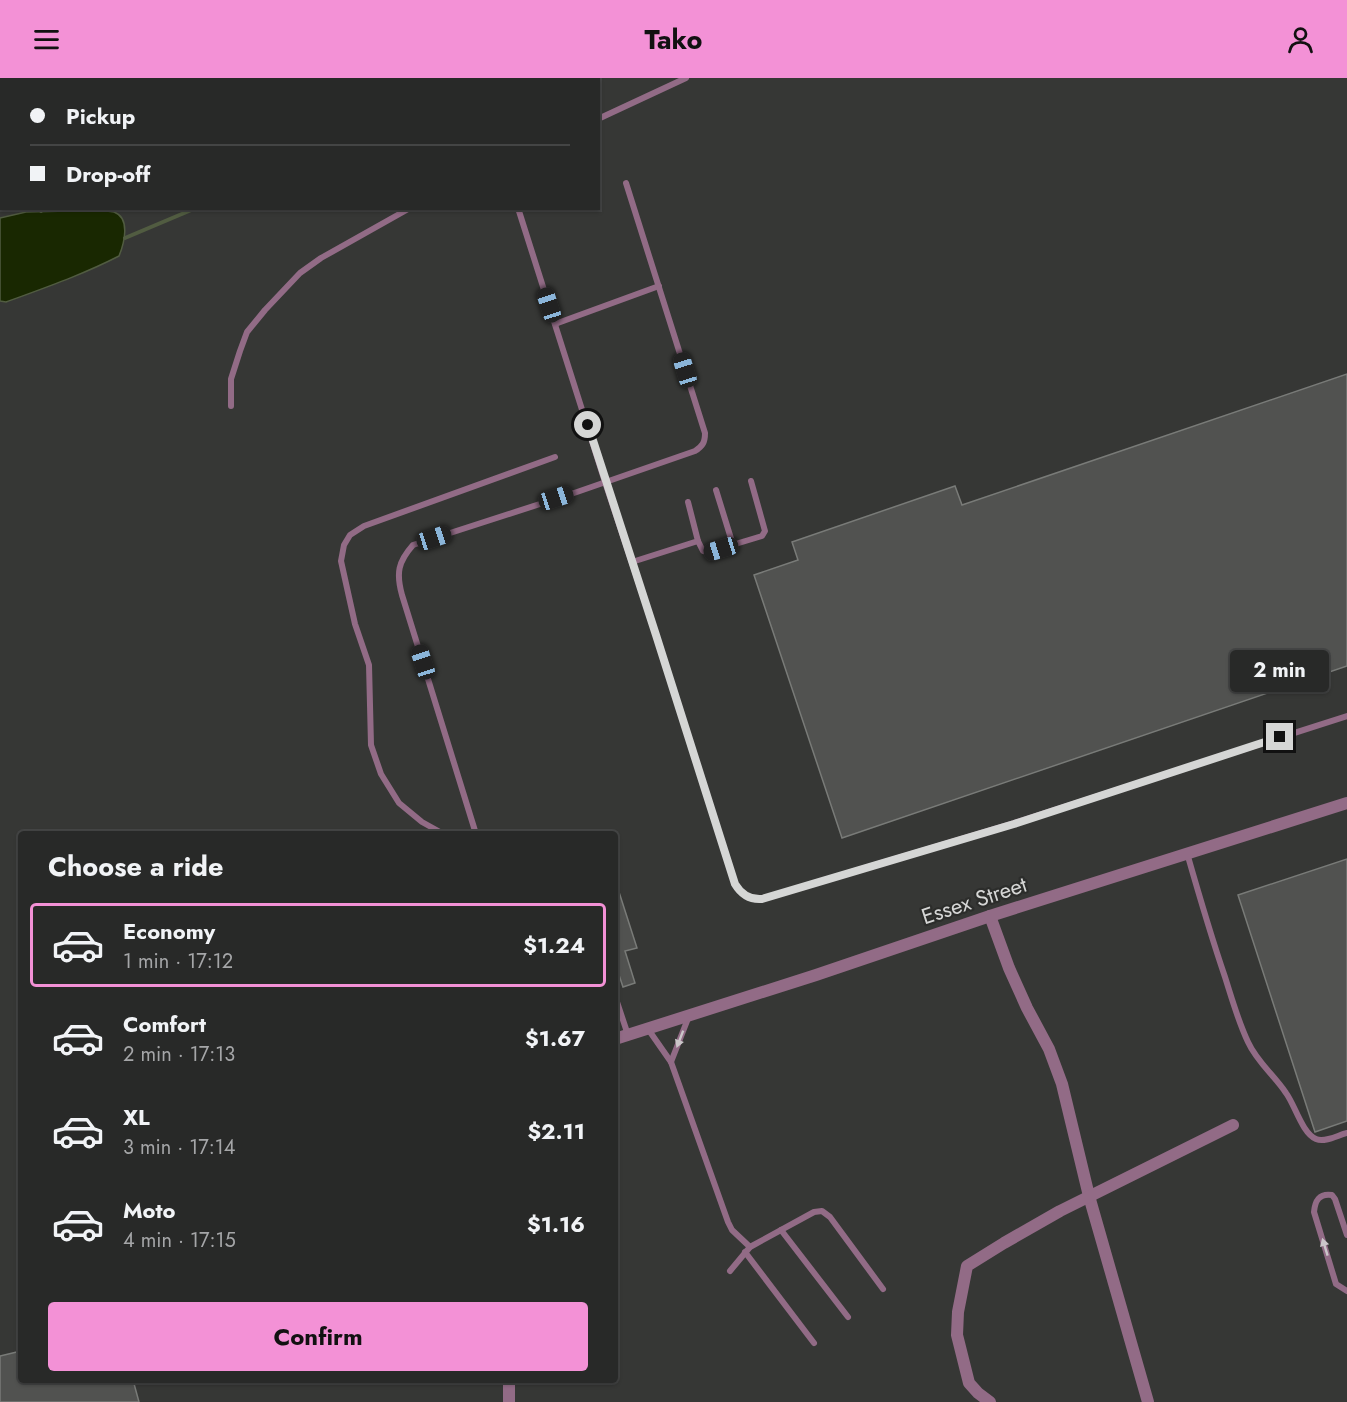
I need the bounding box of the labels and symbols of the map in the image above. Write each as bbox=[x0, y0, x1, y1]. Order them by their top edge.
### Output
car bbox=[535, 285, 563, 325]
car bbox=[671, 350, 699, 390]
route start bbox=[574, 411, 601, 438]
car bbox=[536, 484, 576, 512]
car bbox=[414, 524, 454, 552]
car bbox=[701, 535, 741, 563]
car bbox=[409, 642, 437, 682]
callout: 2 min bbox=[1230, 650, 1330, 692]
route end bbox=[1266, 723, 1293, 750]
street label: Essex Street bbox=[917, 868, 1032, 932]
one-way arrow bbox=[675, 1030, 684, 1048]
one-way arrow bbox=[1320, 1238, 1329, 1256]

